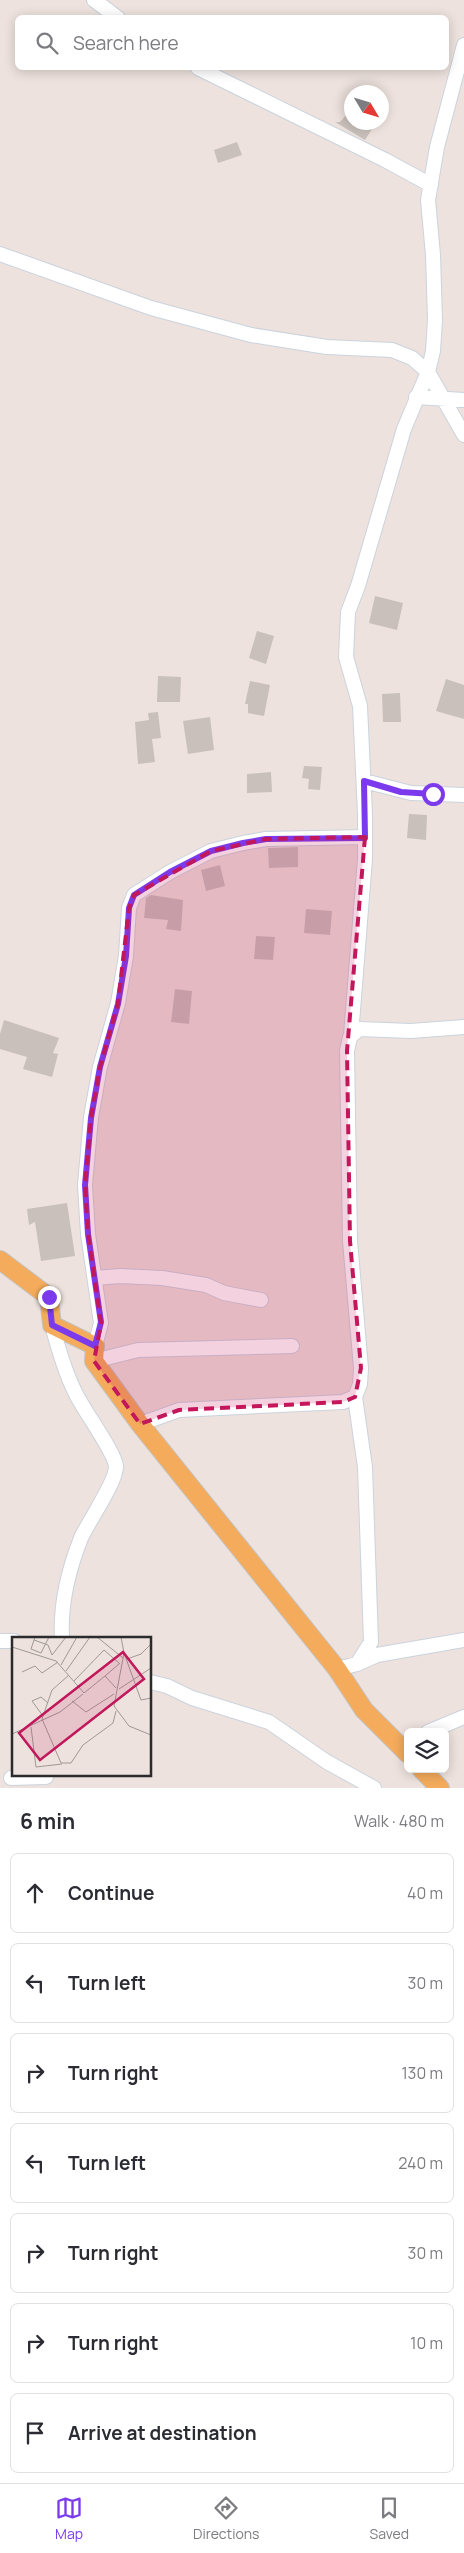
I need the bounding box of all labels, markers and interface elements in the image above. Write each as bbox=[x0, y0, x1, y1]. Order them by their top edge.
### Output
search box bbox=[15, 15, 449, 70]
icon: search bbox=[33, 29, 61, 57]
text: Search here bbox=[73, 30, 179, 56]
north arrow bbox=[344, 85, 389, 130]
route start bbox=[422, 783, 445, 806]
route end bbox=[38, 1286, 61, 1309]
inset map bbox=[12, 1637, 151, 1776]
map controls bbox=[404, 1728, 449, 1773]
button: layers bbox=[404, 1728, 449, 1773]
text: 6 min bbox=[20, 1807, 75, 1835]
text: Walk · 480 m bbox=[354, 1810, 444, 1832]
icon: ahead bbox=[21, 1879, 49, 1907]
text: Continue bbox=[68, 1880, 154, 1906]
text: 40 m bbox=[407, 1882, 443, 1904]
icon: left bbox=[21, 1969, 49, 1997]
text: Turn left bbox=[68, 1970, 146, 1996]
text: 30 m bbox=[408, 1972, 443, 1994]
icon: right bbox=[21, 2059, 49, 2087]
text: Turn right bbox=[68, 2060, 158, 2086]
text: 130 m bbox=[401, 2062, 443, 2084]
icon: left bbox=[21, 2149, 49, 2177]
text: Turn left bbox=[68, 2150, 146, 2176]
text: 240 m bbox=[398, 2152, 443, 2174]
icon: right bbox=[21, 2239, 49, 2267]
text: Turn right bbox=[68, 2240, 158, 2266]
text: 30 m bbox=[408, 2242, 443, 2264]
icon: right bbox=[21, 2329, 49, 2357]
text: Turn right bbox=[68, 2330, 158, 2356]
text: 10 m bbox=[410, 2332, 443, 2354]
icon: arrive bbox=[21, 2419, 49, 2447]
text: Arrive at destination bbox=[68, 2420, 257, 2446]
tab: Map bbox=[55, 2494, 83, 2543]
tab: Directions bbox=[193, 2494, 259, 2543]
tab: Saved bbox=[370, 2494, 409, 2543]

